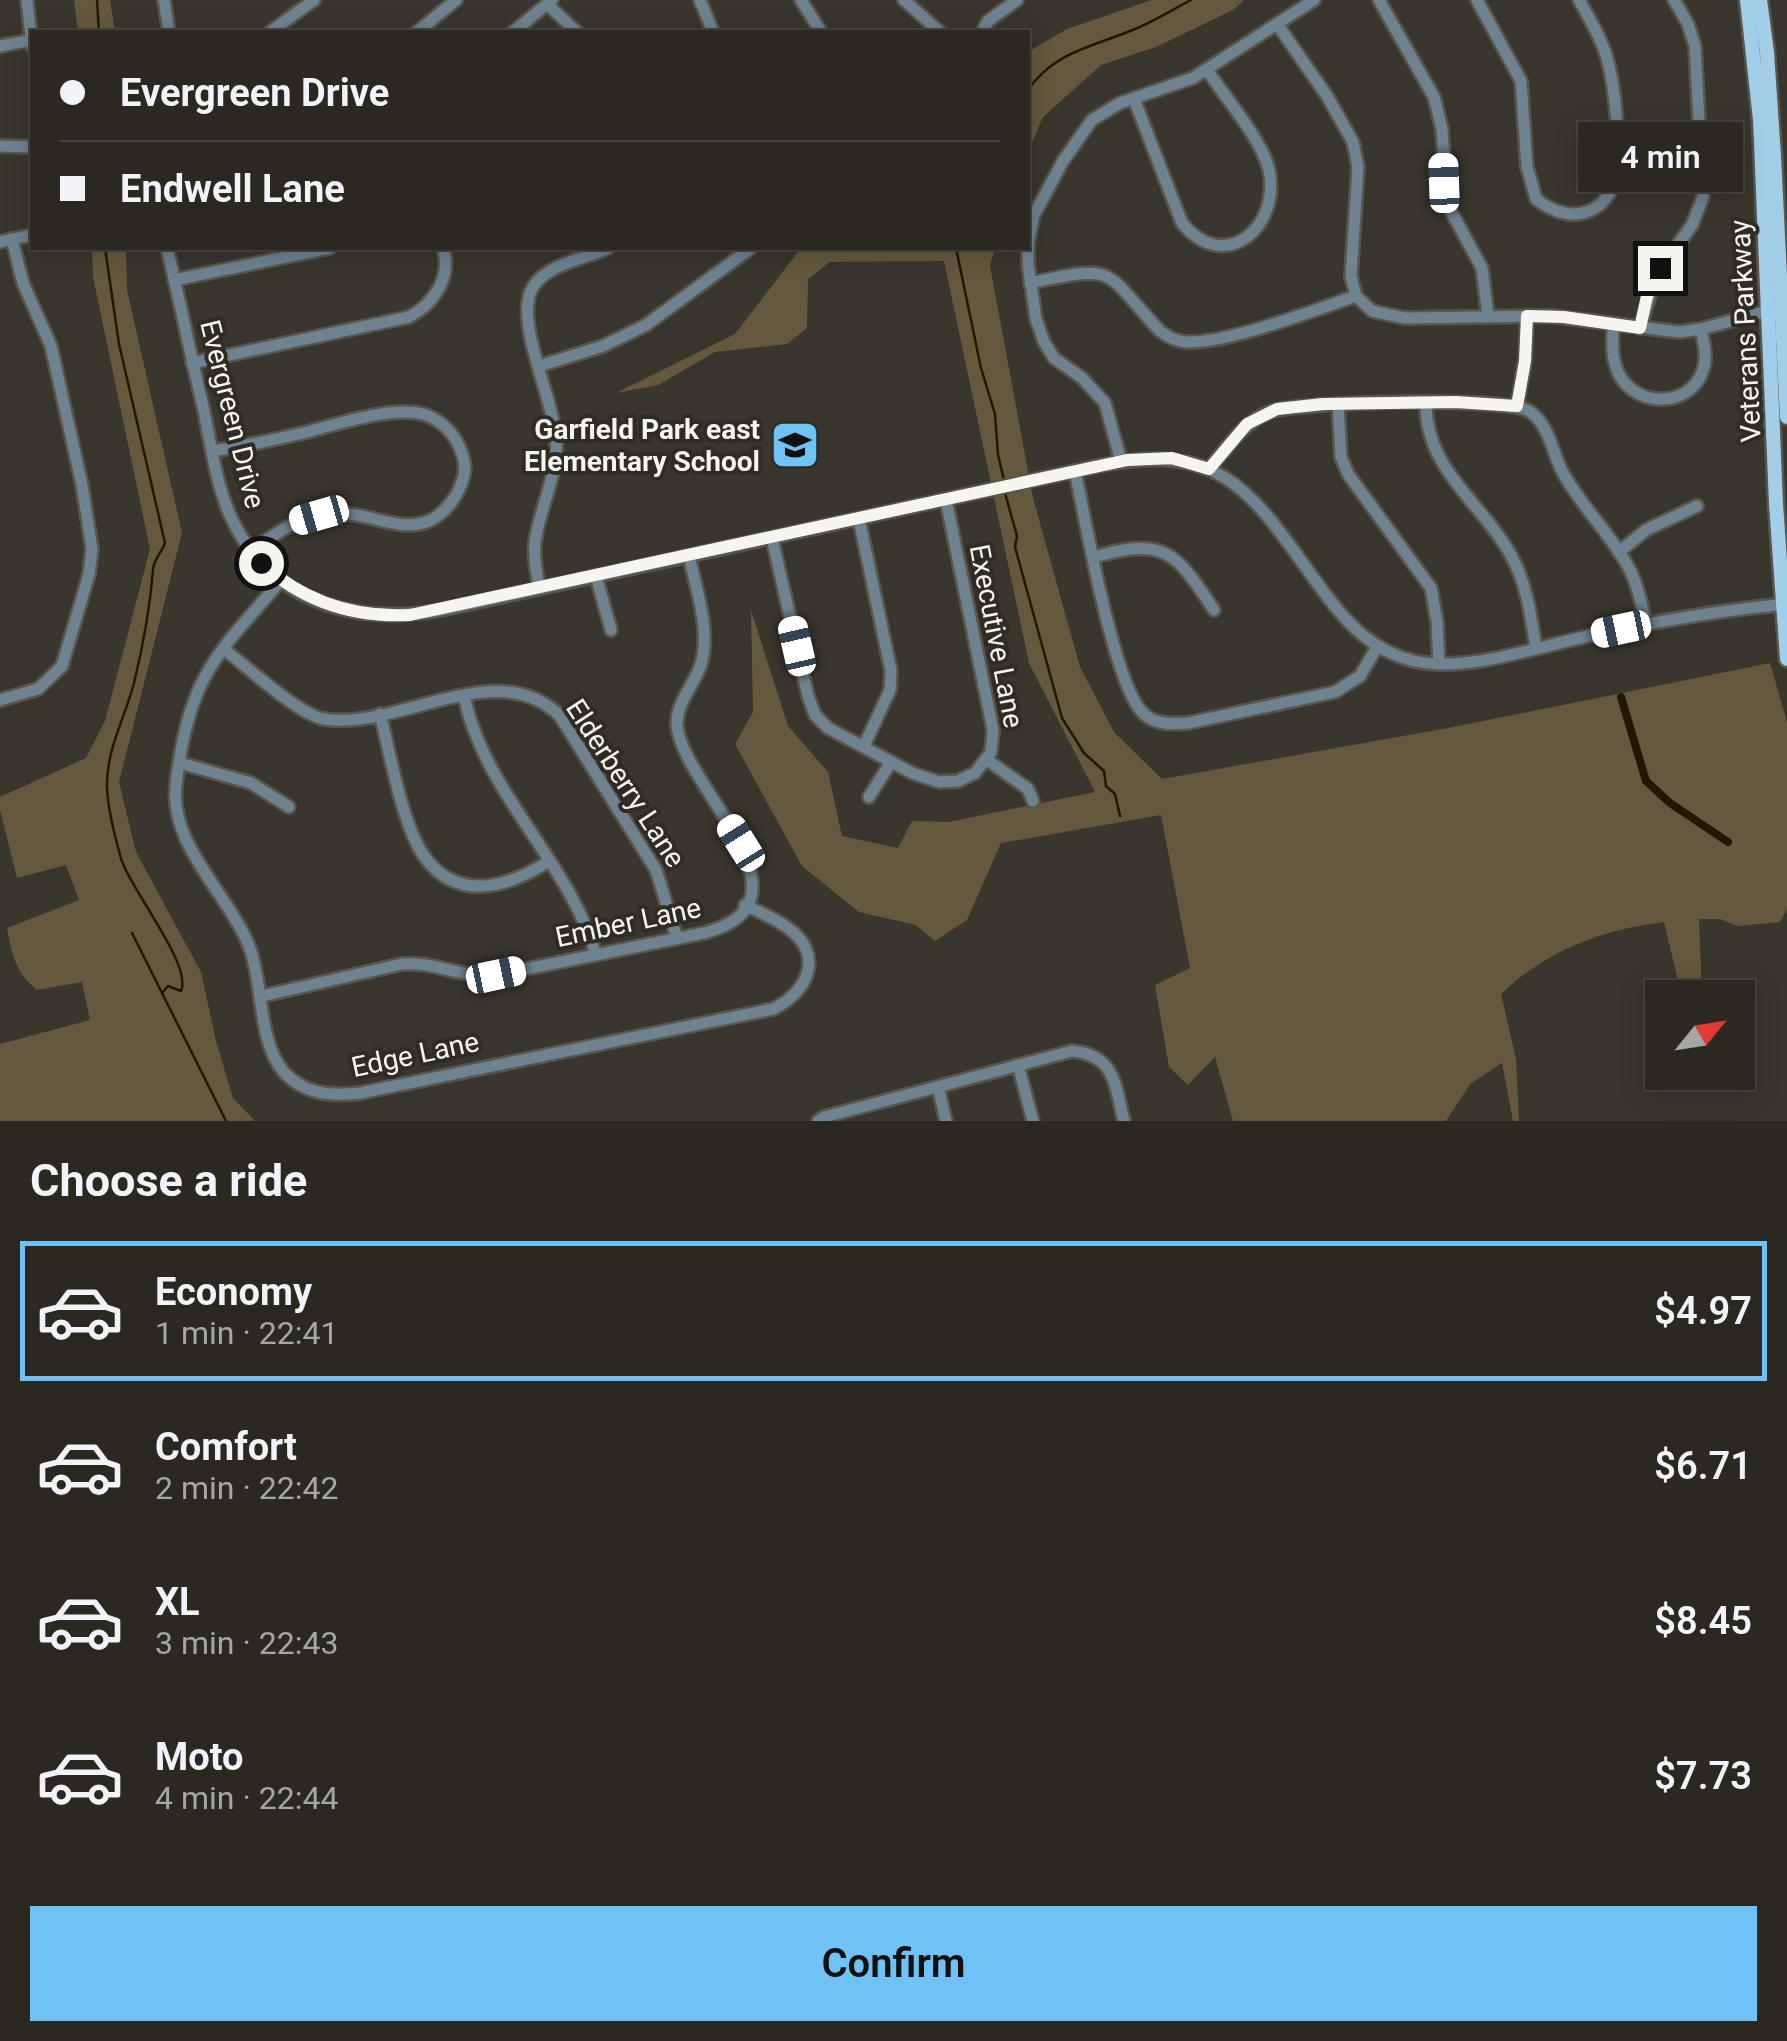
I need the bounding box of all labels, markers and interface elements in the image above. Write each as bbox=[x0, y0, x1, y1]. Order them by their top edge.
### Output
text: Evergreen Drive bbox=[120, 71, 389, 115]
callout: 4 min bbox=[1578, 123, 1742, 193]
text: 4 min bbox=[1620, 138, 1701, 176]
car bbox=[1428, 152, 1460, 214]
text: Endwell Lane bbox=[120, 167, 345, 211]
street label: Veterans Parkway bbox=[1723, 219, 1768, 443]
route end bbox=[1638, 246, 1683, 291]
street label: Evergreen Drive bbox=[193, 317, 272, 512]
place label: Garfield Park east Elementary School bbox=[524, 413, 760, 478]
school or university icon: Garfield Park east Elementary School bbox=[769, 419, 821, 471]
car bbox=[286, 492, 352, 538]
route start bbox=[239, 541, 284, 586]
street label: Executive Lane bbox=[963, 542, 1030, 731]
car bbox=[1589, 608, 1653, 650]
car bbox=[776, 613, 818, 679]
street label: Elderberry Lane bbox=[559, 693, 692, 873]
car bbox=[712, 810, 770, 876]
street label: Ember Lane bbox=[552, 891, 704, 954]
car bbox=[464, 954, 528, 996]
north arrow bbox=[1645, 980, 1755, 1090]
map controls bbox=[1645, 980, 1755, 1090]
street label: Edge Lane bbox=[348, 1025, 482, 1084]
text: Choose a ride bbox=[30, 1154, 307, 1207]
icon: car bbox=[35, 1266, 125, 1356]
text: Economy bbox=[155, 1270, 312, 1314]
text: $4.97 bbox=[1654, 1289, 1752, 1333]
text: 1 min · 22:41 bbox=[155, 1314, 338, 1352]
icon: car bbox=[35, 1421, 125, 1511]
text: Comfort bbox=[155, 1425, 297, 1469]
text: $6.71 bbox=[1654, 1444, 1752, 1488]
text: 2 min · 22:42 bbox=[155, 1469, 338, 1507]
icon: car bbox=[35, 1576, 125, 1666]
text: XL bbox=[155, 1580, 200, 1624]
text: $8.45 bbox=[1654, 1599, 1752, 1643]
text: 3 min · 22:43 bbox=[155, 1624, 338, 1662]
icon: car bbox=[35, 1731, 125, 1821]
text: Moto bbox=[155, 1735, 244, 1779]
text: $7.73 bbox=[1654, 1754, 1752, 1798]
text: 4 min · 22:44 bbox=[155, 1779, 338, 1817]
button: Confirm bbox=[30, 1906, 1757, 2021]

